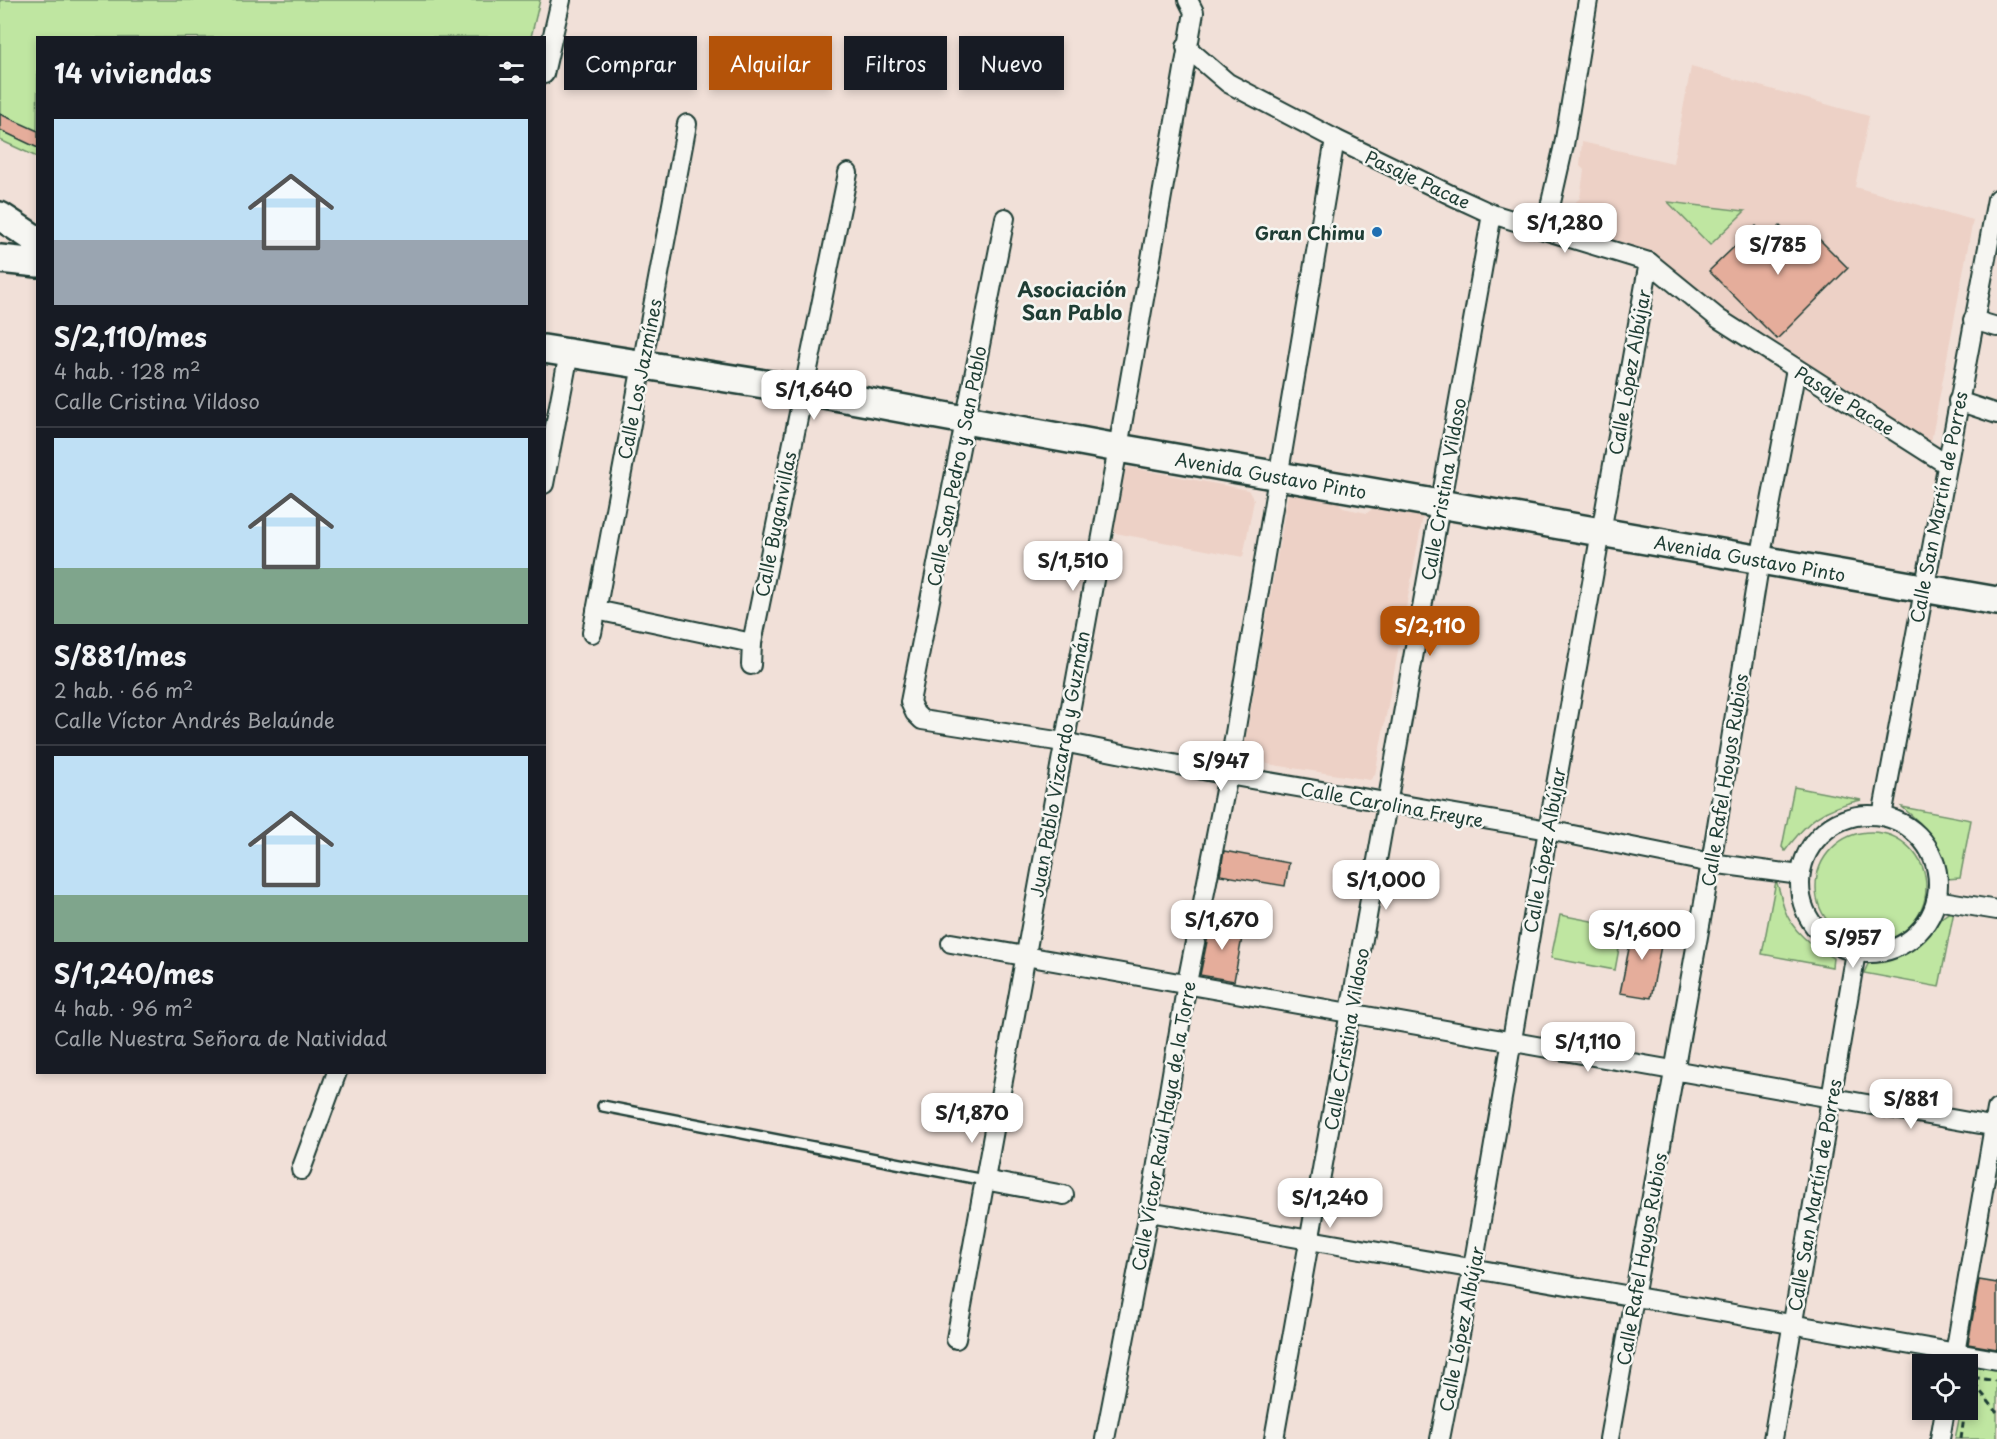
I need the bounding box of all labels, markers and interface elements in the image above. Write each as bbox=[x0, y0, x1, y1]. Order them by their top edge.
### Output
chip: Comprar bbox=[564, 36, 697, 90]
chip: Alquilar bbox=[709, 36, 832, 90]
chip: Filtros bbox=[844, 36, 947, 90]
chip: Nuevo bbox=[959, 36, 1064, 90]
text: 14 viviendas bbox=[54, 53, 212, 92]
icon: filters bbox=[495, 56, 528, 89]
street label: Pasaje Pacae bbox=[1361, 143, 1475, 215]
icon: home bbox=[237, 158, 345, 266]
pin: S/1,280 bbox=[1510, 203, 1620, 254]
text: S/1,280 bbox=[1527, 207, 1603, 237]
place label: Gran Chimu bbox=[1255, 219, 1365, 246]
marker: Gran Chimu bbox=[1370, 225, 1384, 239]
pin: S/785 bbox=[1736, 225, 1820, 276]
text: S/785 bbox=[1749, 229, 1807, 259]
district label: Asociación San Pablo bbox=[1017, 274, 1127, 327]
street label: Calle López Albújar bbox=[1601, 286, 1657, 457]
street label: Calle Los Jazmínes bbox=[610, 296, 668, 462]
text: S/2,110/mes bbox=[54, 317, 207, 356]
street label: Calle San Pedro y San Pablo bbox=[919, 343, 993, 589]
text: 4 hab. · 128 m² bbox=[54, 356, 200, 386]
street label: Pasaje Pacae bbox=[1790, 359, 1900, 441]
pin: S/1,640 bbox=[759, 370, 869, 421]
text: S/1,640 bbox=[775, 374, 853, 404]
text: Calle Cristina Vildoso bbox=[54, 386, 260, 416]
street label: Calle San Martín de Porres bbox=[1902, 389, 1974, 625]
street label: Calle Cristina Vildoso bbox=[1414, 395, 1472, 583]
street label: Avenida Gustavo Pinto bbox=[1173, 445, 1369, 505]
street label: Calle Buganvillas bbox=[748, 449, 802, 599]
icon: home bbox=[237, 477, 345, 585]
street label: Avenida Gustavo Pinto bbox=[1652, 528, 1848, 588]
pin: S/1,510 bbox=[1018, 541, 1128, 592]
text: S/1,510 bbox=[1038, 545, 1108, 575]
pin: S/2,110 bbox=[1375, 606, 1485, 657]
text: S/2,110 bbox=[1394, 610, 1466, 640]
street label: Juan Pablo Vizcardo y Guzmán bbox=[1022, 629, 1096, 899]
text: S/881/mes bbox=[54, 636, 186, 675]
street label: Calle Rafel Hoyos Rubios bbox=[1694, 671, 1754, 889]
text: 2 hab. · 66 m² bbox=[54, 675, 193, 705]
text: Calle Víctor Andrés Belaúnde bbox=[54, 705, 335, 735]
pin: S/947 bbox=[1179, 741, 1263, 792]
text: S/947 bbox=[1193, 745, 1249, 775]
street label: Calle López Albújar bbox=[1516, 764, 1572, 935]
street label: Calle Carolina Freyre bbox=[1298, 775, 1486, 833]
icon: home bbox=[237, 795, 345, 903]
pin: S/1,000 bbox=[1331, 860, 1441, 911]
text: S/1,000 bbox=[1347, 864, 1425, 894]
pin: S/1,670 bbox=[1167, 900, 1277, 951]
text: S/1,670 bbox=[1185, 904, 1259, 934]
pin: S/1,600 bbox=[1587, 910, 1697, 961]
text: S/1,600 bbox=[1603, 914, 1681, 944]
pin: S/957 bbox=[1811, 918, 1895, 969]
text: S/957 bbox=[1825, 922, 1881, 952]
street label: Calle Cristina Vildoso bbox=[1317, 945, 1375, 1133]
text: S/1,240/mes bbox=[54, 954, 214, 993]
street label: Calle Víctor Raúl Haya de la Torre bbox=[1124, 979, 1202, 1273]
text: 4 hab. · 96 m² bbox=[54, 993, 193, 1023]
pin: S/1,110 bbox=[1533, 1022, 1643, 1073]
text: Calle Nuestra Señora de Natividad bbox=[54, 1023, 387, 1053]
text: S/1,110 bbox=[1555, 1026, 1621, 1056]
street label: Calle San Martín de Porres bbox=[1780, 1077, 1848, 1313]
pin: S/881 bbox=[1869, 1079, 1953, 1130]
text: S/881 bbox=[1883, 1083, 1939, 1113]
pin: S/1,870 bbox=[917, 1093, 1027, 1144]
text: S/1,870 bbox=[935, 1097, 1009, 1127]
street label: Calle Rafel Hoyos Rubios bbox=[1609, 1151, 1673, 1367]
pin: S/1,240 bbox=[1275, 1178, 1385, 1229]
text: S/1,240 bbox=[1292, 1182, 1368, 1212]
street label: Calle López Albújar bbox=[1432, 1243, 1490, 1414]
map controls bbox=[1912, 1354, 1978, 1420]
button: locate bbox=[1912, 1354, 1978, 1420]

